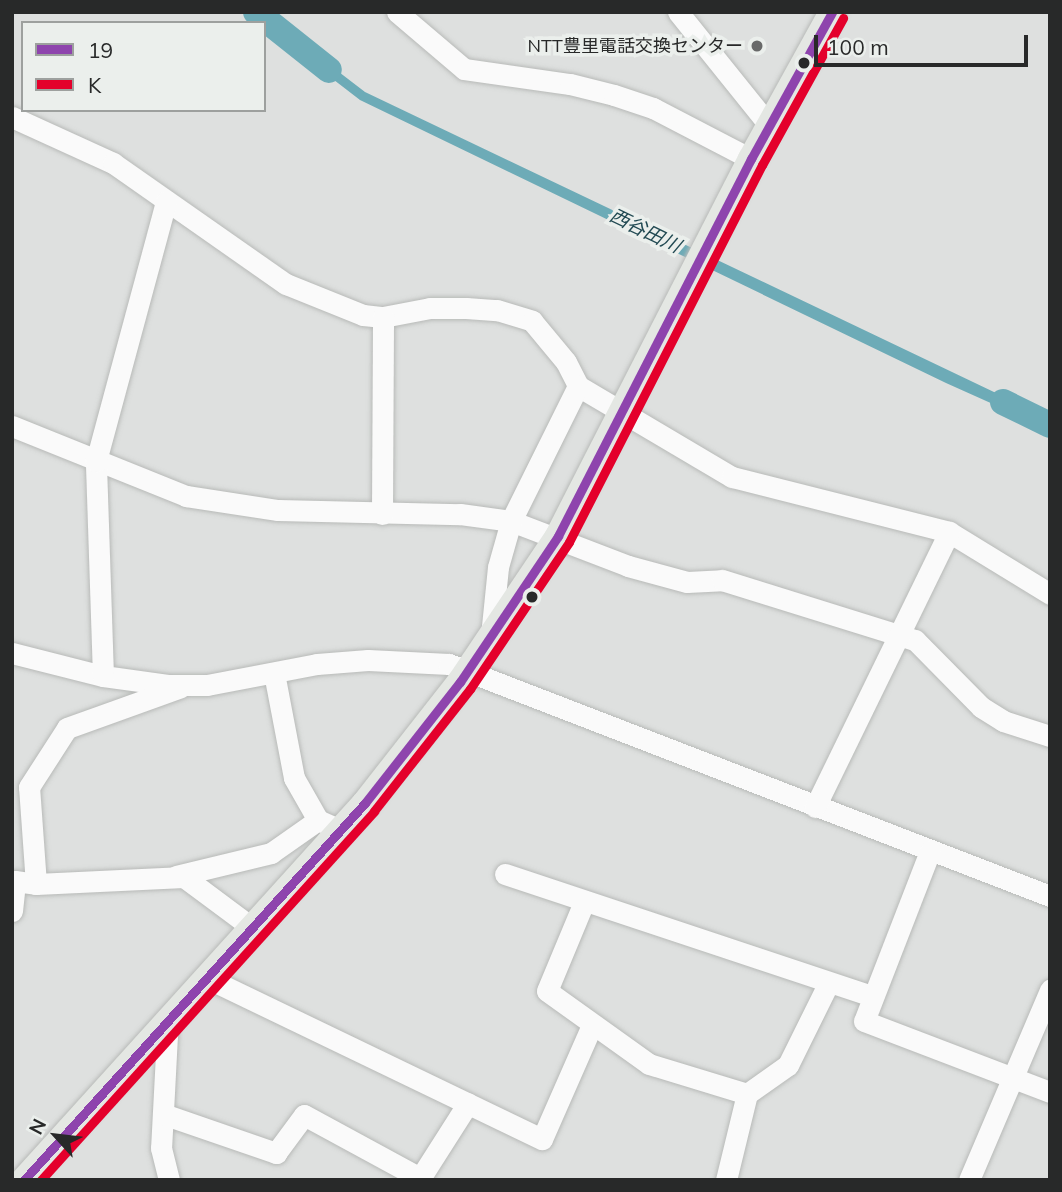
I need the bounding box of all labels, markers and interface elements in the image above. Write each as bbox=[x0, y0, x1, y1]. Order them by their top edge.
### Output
legend bbox=[21, 21, 266, 112]
scale bar bbox=[817, 21, 1030, 65]
text: 100 m bbox=[827, 34, 889, 60]
place label: NTT豊里電話交換センター bbox=[528, 35, 743, 57]
text: 19 bbox=[88, 37, 113, 63]
marker: NTT豊里電話交換センター bbox=[749, 38, 765, 54]
unlabelled marker bbox=[797, 56, 811, 70]
text: K bbox=[88, 72, 101, 98]
water label: 西谷田川 bbox=[606, 204, 684, 258]
unlabelled marker bbox=[525, 590, 539, 604]
north arrow bbox=[21, 1101, 91, 1171]
text: N bbox=[23, 1115, 51, 1138]

